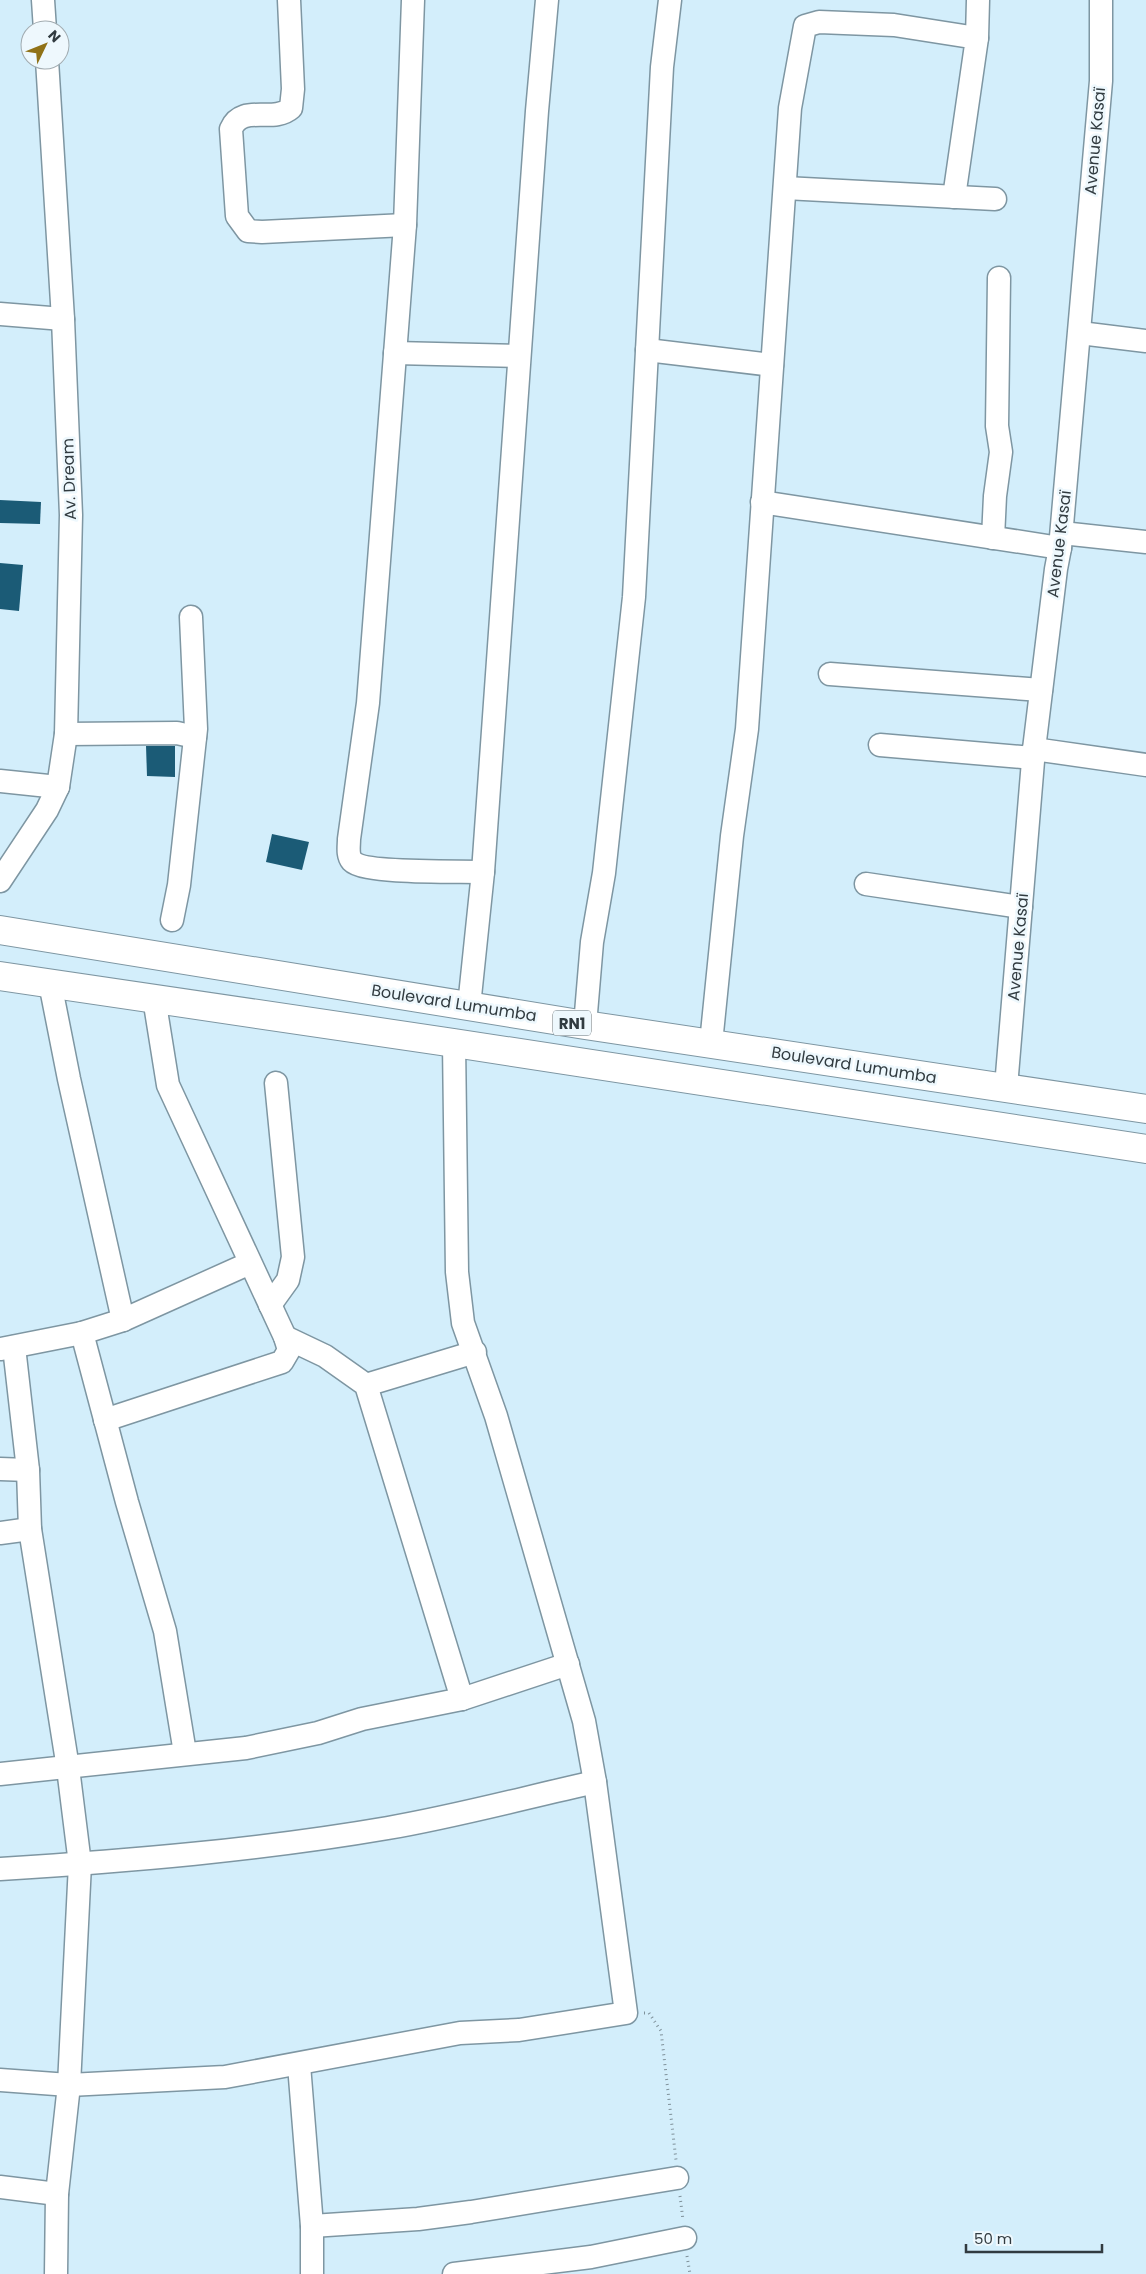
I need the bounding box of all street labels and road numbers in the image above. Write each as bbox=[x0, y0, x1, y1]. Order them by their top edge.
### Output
street label: Avenue Kasaï bbox=[1079, 85, 1111, 196]
street label: Av. Dream bbox=[56, 438, 82, 520]
street label: Avenue Kasaï bbox=[1041, 488, 1077, 599]
street label: Avenue Kasaï bbox=[1002, 891, 1034, 1002]
street label: Boulevard Lumumba bbox=[370, 979, 538, 1027]
road number: RN1 bbox=[553, 1010, 591, 1036]
street label: Boulevard Lumumba bbox=[770, 1041, 938, 1089]

